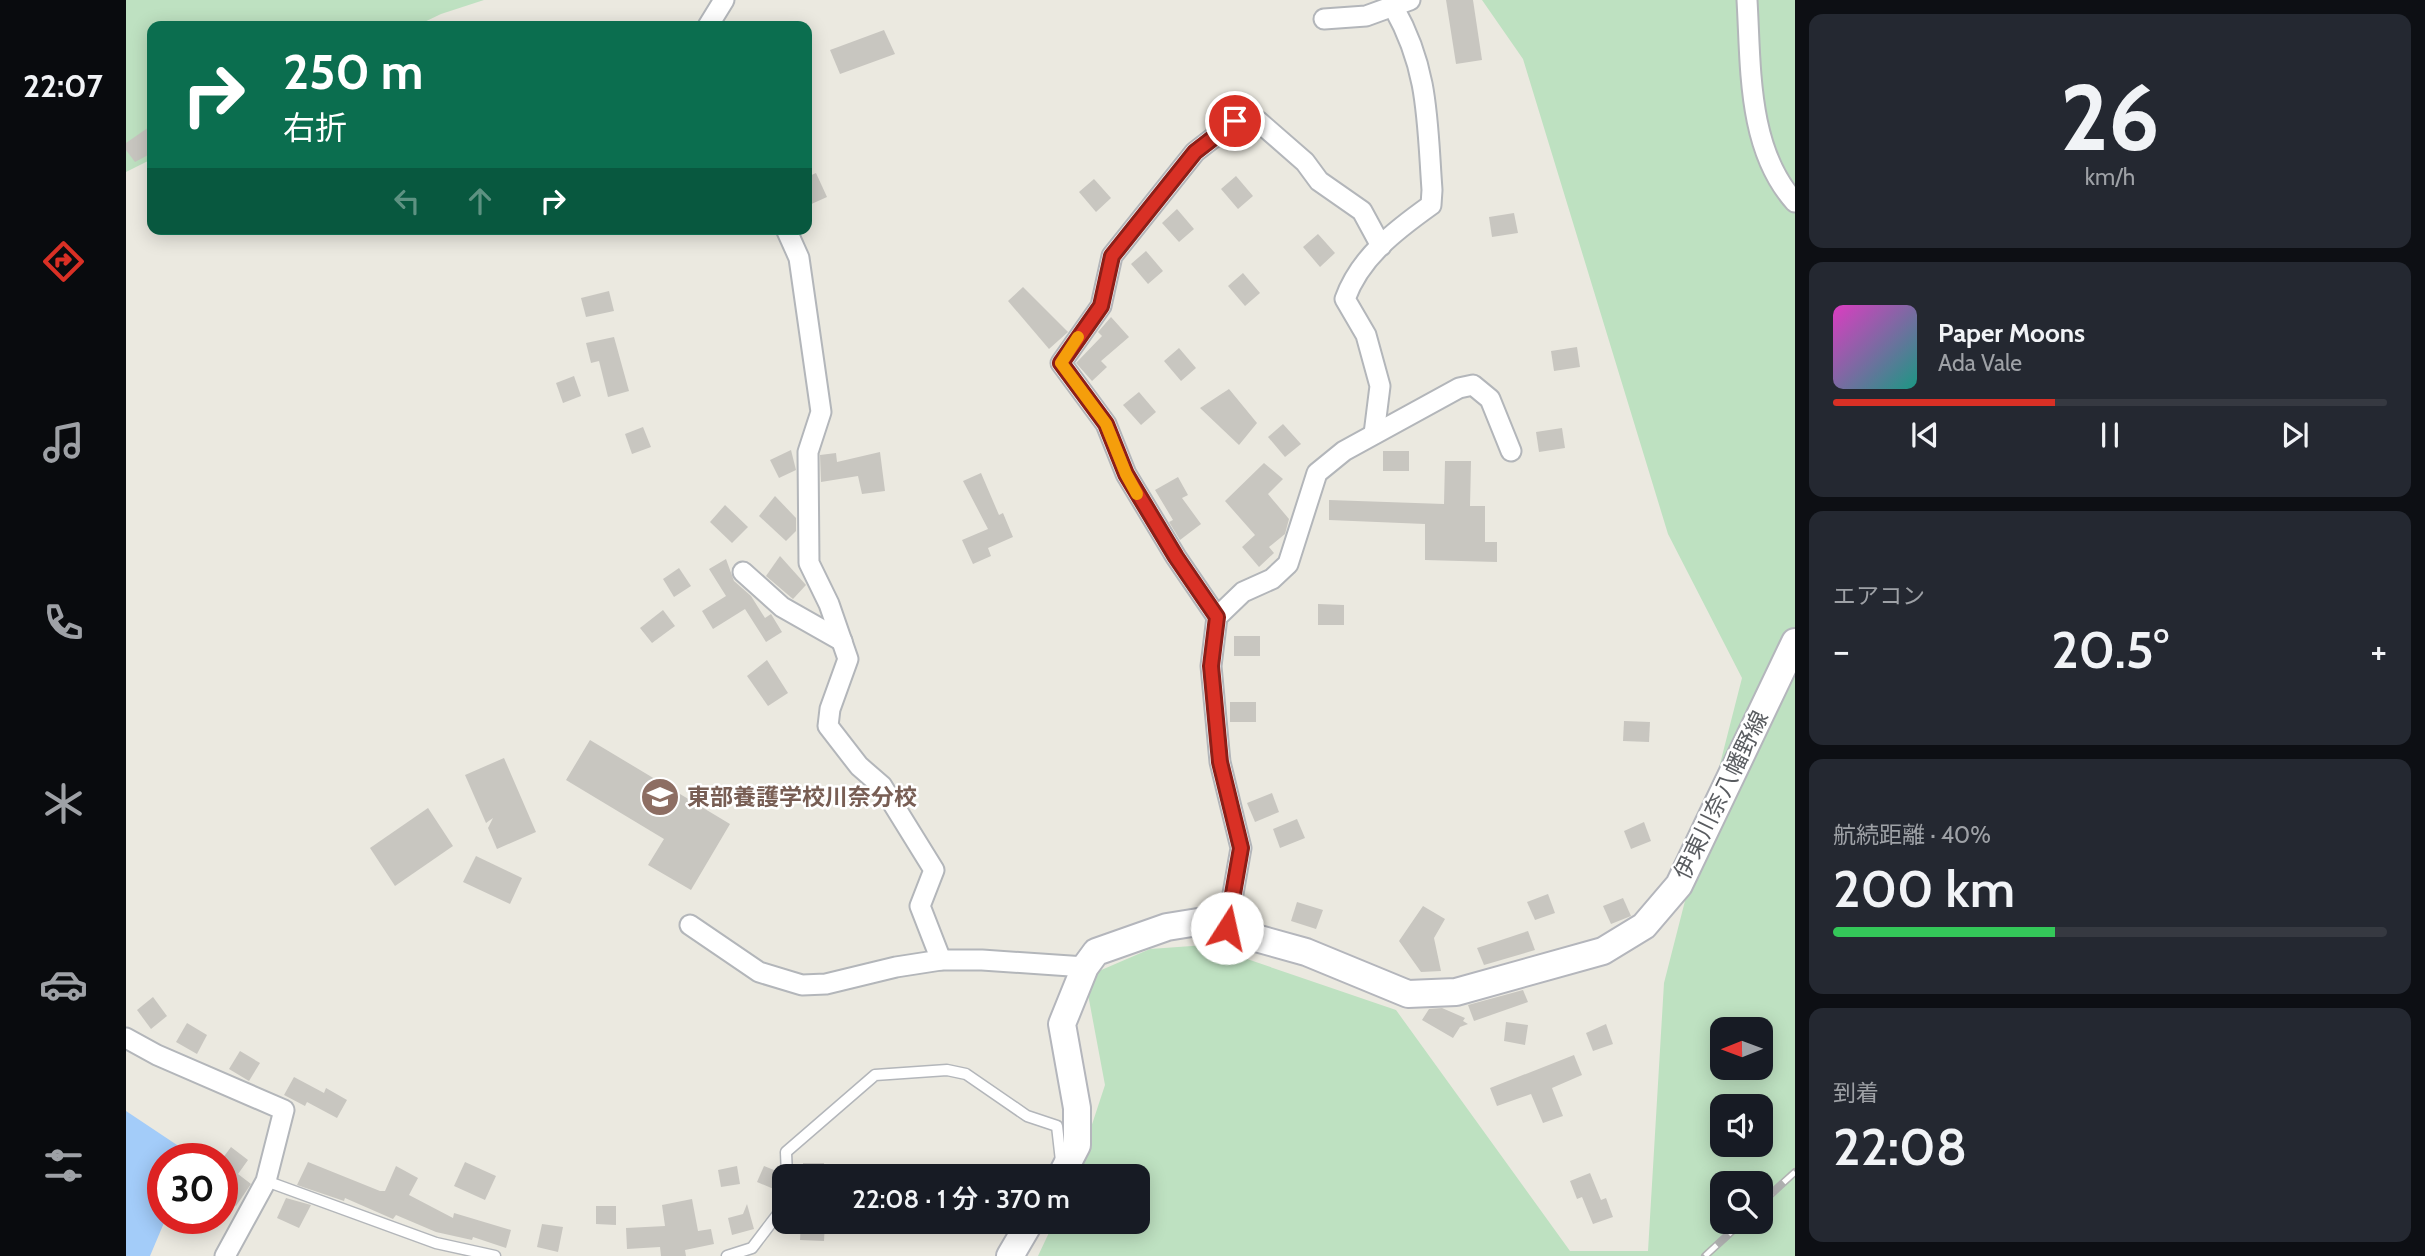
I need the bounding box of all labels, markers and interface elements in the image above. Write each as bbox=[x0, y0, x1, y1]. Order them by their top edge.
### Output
text: 250 m bbox=[283, 42, 423, 101]
icon: right bbox=[168, 49, 259, 140]
text: 26 bbox=[2060, 62, 2160, 173]
text: 22:07 bbox=[23, 66, 103, 105]
pin bbox=[1205, 91, 1265, 151]
icon: arrive bbox=[1216, 102, 1254, 140]
text: 右折 bbox=[283, 108, 347, 147]
text: km/h bbox=[2085, 163, 2135, 191]
icon: left bbox=[388, 182, 426, 220]
icon: ahead bbox=[461, 182, 499, 220]
icon: right bbox=[534, 182, 572, 220]
icon: directions bbox=[39, 237, 88, 286]
text: Paper Moons bbox=[1938, 317, 2085, 349]
text: Ada Vale bbox=[1938, 349, 2022, 377]
icon: previous bbox=[1906, 416, 1944, 454]
icon: pause bbox=[2091, 416, 2129, 454]
icon: next bbox=[2276, 416, 2314, 454]
icon: music bbox=[39, 418, 88, 467]
text: エアコン bbox=[1833, 582, 1925, 610]
icon: phone bbox=[39, 598, 88, 647]
text: 20.5° bbox=[2051, 618, 2169, 681]
text: − bbox=[1833, 627, 1850, 674]
text: + bbox=[2370, 627, 2387, 674]
street label: 伊東川奈八幡野線 bbox=[1668, 706, 1774, 884]
school or university icon: 東部養護学校川奈分校 bbox=[639, 776, 681, 818]
icon: climate bbox=[39, 779, 88, 828]
place label: 東部養護学校川奈分校 bbox=[687, 783, 917, 811]
text: 航続距離 · 40% bbox=[1833, 821, 1991, 849]
text: 200 km bbox=[1833, 857, 2015, 920]
position arrow bbox=[1190, 891, 1264, 965]
icon: car bbox=[39, 960, 88, 1009]
north arrow bbox=[1710, 1017, 1773, 1080]
map controls bbox=[1710, 1017, 1773, 1234]
text: 到着 bbox=[1833, 1079, 1879, 1107]
button: sound bbox=[1710, 1094, 1773, 1157]
text: 22:08 bbox=[1833, 1115, 1967, 1178]
icon: filters bbox=[39, 1141, 88, 1190]
speed limit sign: 30 bbox=[147, 1143, 238, 1234]
button: search bbox=[1710, 1171, 1773, 1234]
text: 22:08 · 1 分 · 370 m bbox=[852, 1183, 1070, 1215]

